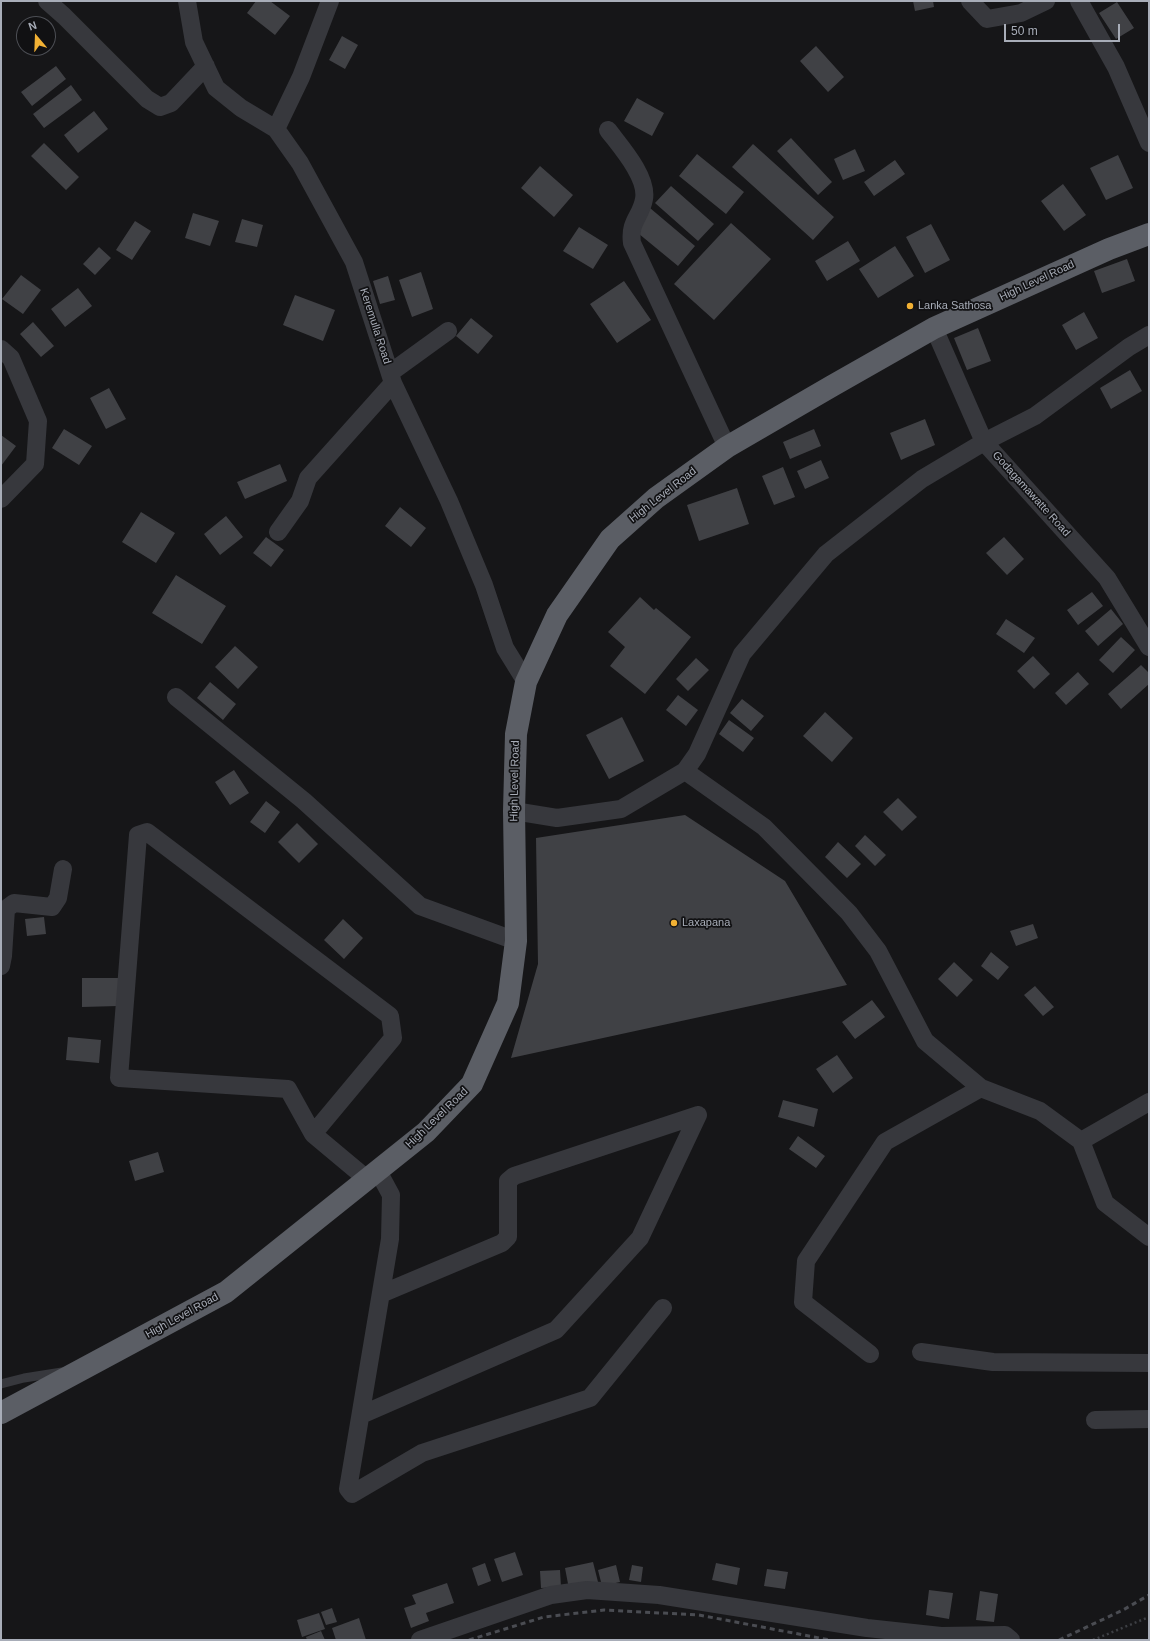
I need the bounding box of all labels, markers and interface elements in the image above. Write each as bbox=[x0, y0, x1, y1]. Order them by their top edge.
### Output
north arrow bbox=[16, 16, 56, 56]
scale bar bbox=[1006, 16, 1122, 42]
text: N bbox=[27, 19, 38, 33]
text: 50 m bbox=[1011, 24, 1038, 38]
street label: High Level Road bbox=[997, 258, 1077, 304]
street label: Keremulla Road bbox=[357, 286, 393, 366]
place label: Lanka Sathosa bbox=[918, 299, 991, 313]
marker: Lanka Sathosa bbox=[905, 301, 915, 311]
street label: Godagamawatte Road bbox=[989, 449, 1073, 539]
street label: High Level Road bbox=[627, 465, 699, 525]
street label: High Level Road bbox=[508, 740, 522, 822]
place label: Laxapana bbox=[682, 916, 730, 930]
marker: Laxapana bbox=[669, 918, 679, 928]
street label: High Level Road bbox=[403, 1085, 471, 1151]
street label: High Level Road bbox=[143, 1291, 221, 1341]

